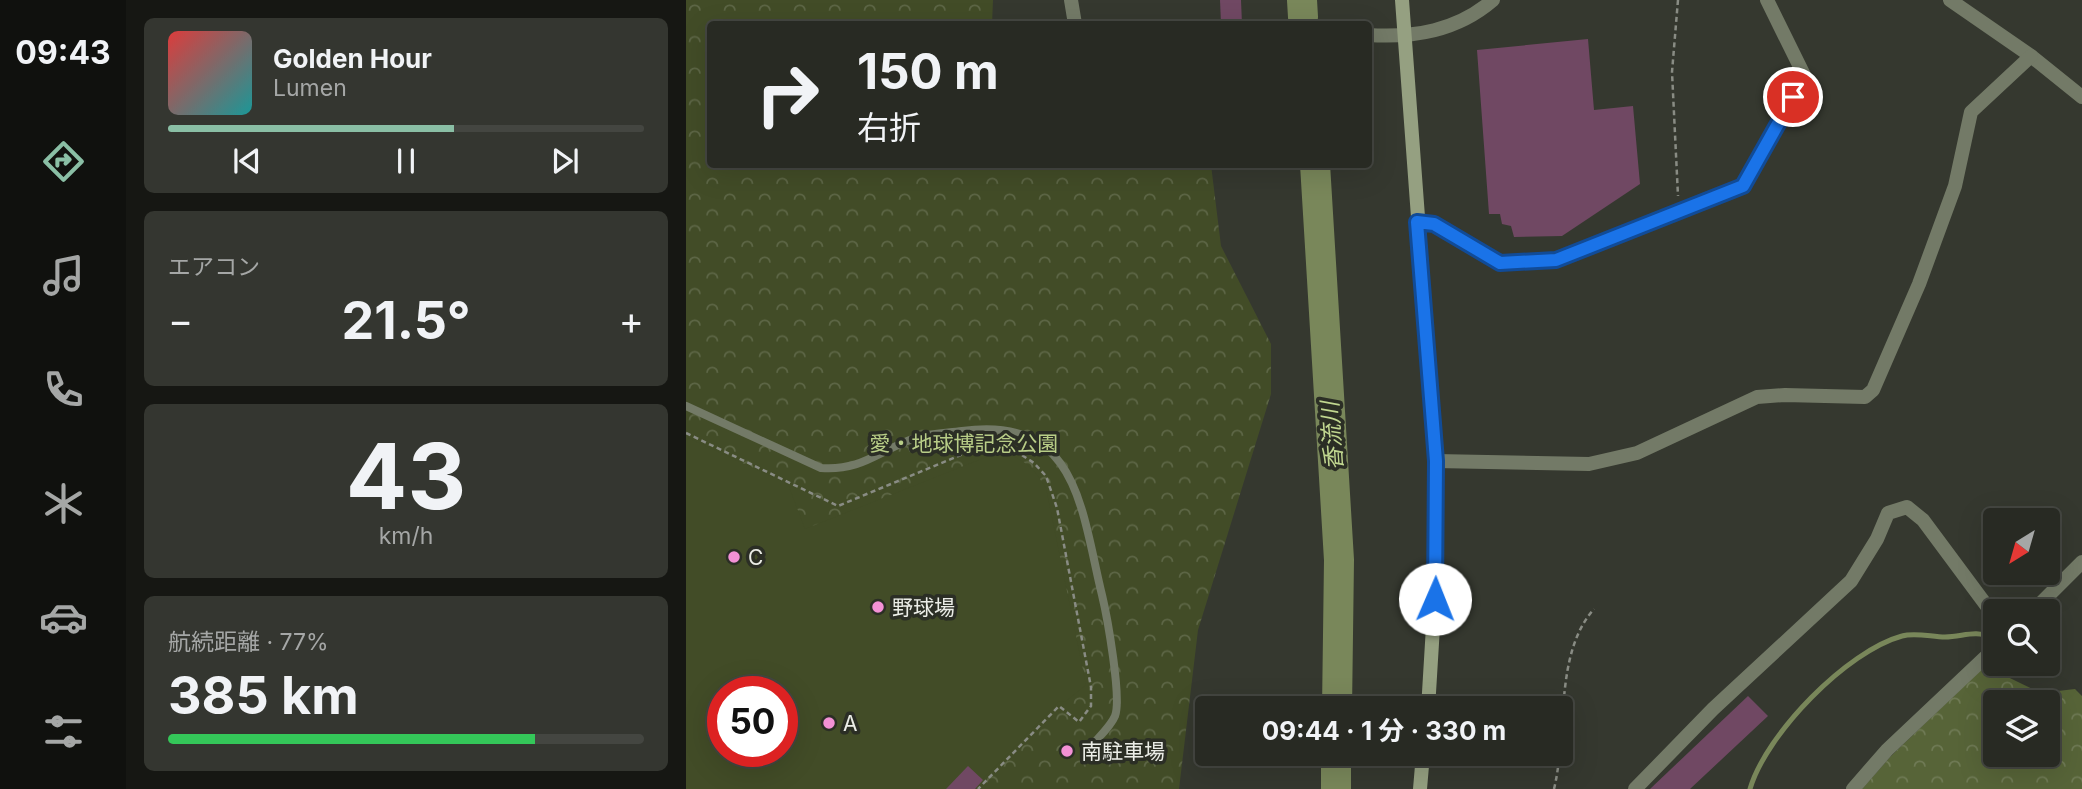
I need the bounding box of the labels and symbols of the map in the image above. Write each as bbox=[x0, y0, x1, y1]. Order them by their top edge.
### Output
pin bbox=[1763, 67, 1823, 127]
water label: 香流川 bbox=[1315, 398, 1348, 471]
park label: 愛・地球博記念公園 bbox=[870, 431, 1059, 456]
north arrow bbox=[1983, 508, 2060, 584]
place label: C bbox=[748, 545, 763, 570]
marker: C bbox=[726, 549, 742, 565]
position arrow bbox=[1398, 562, 1472, 636]
place label: 野球場 bbox=[892, 595, 955, 620]
marker: 野球場 bbox=[870, 599, 886, 615]
speed limit sign: 50 bbox=[707, 676, 798, 767]
place label: A bbox=[843, 711, 858, 736]
marker: A bbox=[821, 715, 837, 731]
place label: 南駐車場 bbox=[1081, 739, 1165, 764]
marker: 南駐車場 bbox=[1059, 743, 1075, 759]

